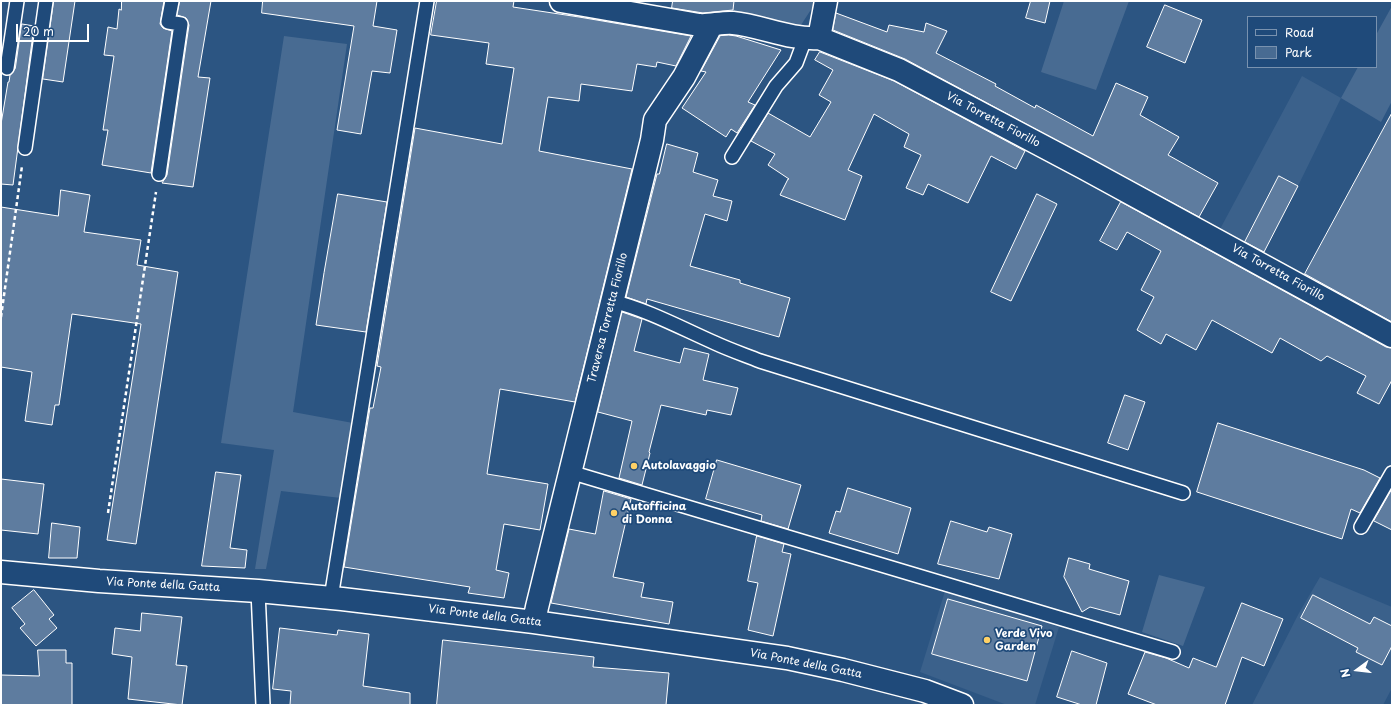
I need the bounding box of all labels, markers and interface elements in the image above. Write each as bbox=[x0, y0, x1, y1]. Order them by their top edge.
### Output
scale bar bbox=[18, 16, 91, 42]
legend bbox=[1247, 16, 1377, 68]
text: 20 m bbox=[23, 22, 54, 40]
text: Road bbox=[1285, 23, 1314, 41]
text: Park bbox=[1285, 43, 1312, 61]
street label: Via Torretta Fiorillo bbox=[944, 90, 1042, 150]
street label: Via Torretta Fiorillo bbox=[1229, 242, 1327, 304]
street label: Traversa Torretta Fiorillo bbox=[585, 251, 631, 385]
place label: Autolavaggio bbox=[642, 459, 716, 473]
marker: Autolavaggio bbox=[629, 461, 639, 471]
place label: Autofficina di Donna bbox=[622, 500, 686, 526]
marker: Autofficina di Donna bbox=[609, 508, 619, 518]
street label: Via Ponte della Gatta bbox=[106, 575, 220, 595]
street label: Via Ponte della Gatta bbox=[428, 603, 542, 629]
place label: Verde Vivo Garden bbox=[995, 627, 1053, 653]
marker: Verde Vivo Garden bbox=[982, 635, 992, 645]
street label: Via Ponte della Gatta bbox=[749, 647, 863, 681]
north arrow bbox=[1337, 650, 1377, 690]
text: N bbox=[1336, 667, 1354, 680]

